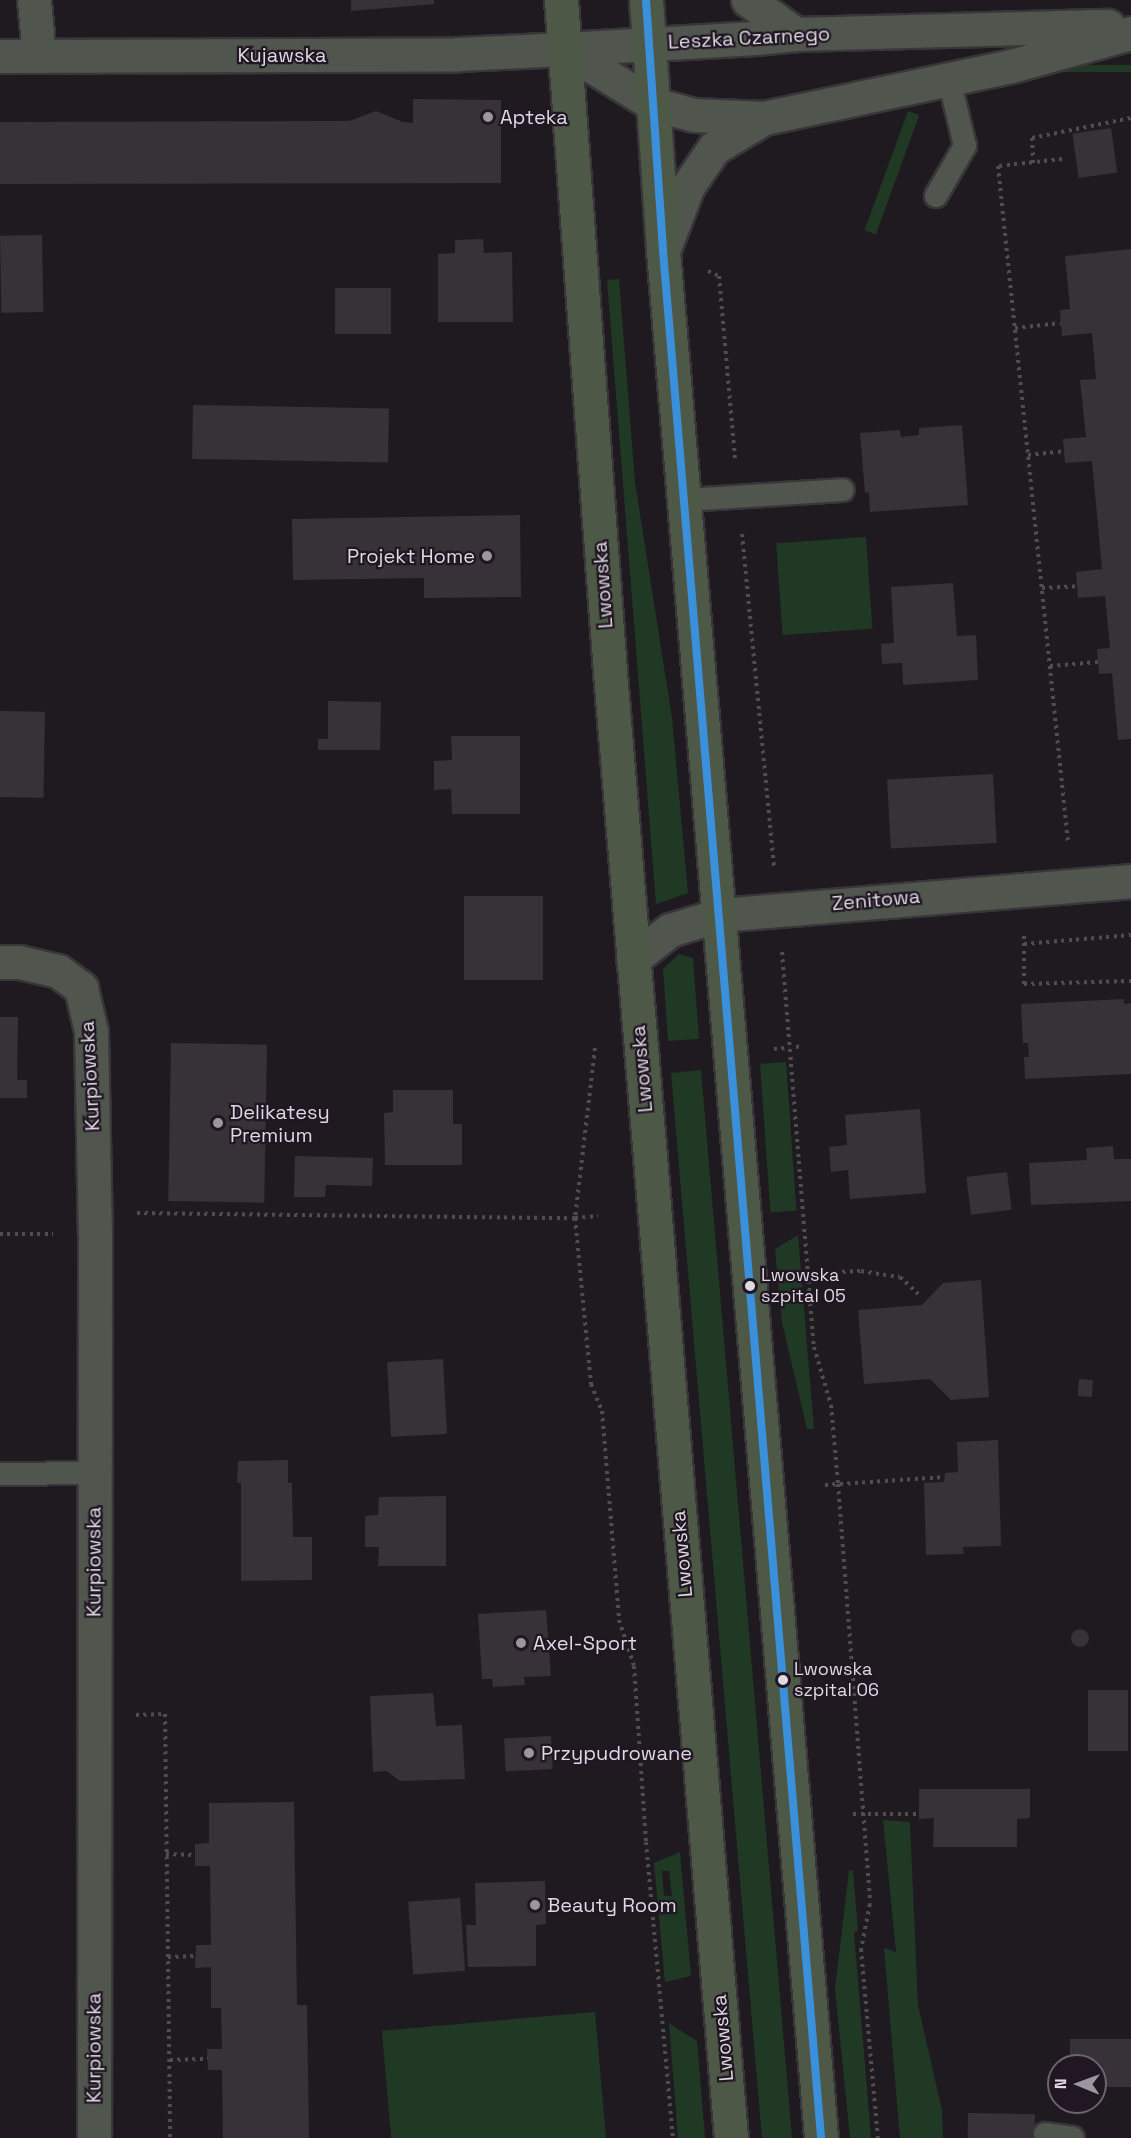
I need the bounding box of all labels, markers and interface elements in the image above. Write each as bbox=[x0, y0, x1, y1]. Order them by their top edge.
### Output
street label: Leszka Czarnego bbox=[667, 22, 831, 54]
street label: Kujawska bbox=[238, 43, 326, 67]
place label: Apteka bbox=[500, 105, 568, 129]
marker: Apteka bbox=[481, 110, 495, 124]
street label: Lwowska bbox=[588, 541, 618, 629]
place label: Projekt Home bbox=[347, 544, 475, 568]
marker: Projekt Home bbox=[480, 549, 494, 563]
street label: Zenitowa bbox=[831, 884, 921, 916]
street label: Kurpiowska bbox=[75, 1020, 105, 1132]
street label: Lwowska bbox=[626, 1025, 658, 1113]
place label: Delikatesy Premium bbox=[230, 1100, 330, 1147]
marker: Delikatesy Premium bbox=[211, 1116, 225, 1130]
place label: Lwowska szpital 05 bbox=[761, 1265, 846, 1308]
marker: Lwowska szpital 05 bbox=[744, 1280, 756, 1292]
street label: Kurpiowska bbox=[82, 1507, 106, 1617]
street label: Lwowska bbox=[666, 1510, 698, 1598]
place label: Axel-Sport bbox=[533, 1631, 637, 1655]
marker: Axel-Sport bbox=[514, 1636, 528, 1650]
place label: Lwowska szpital 06 bbox=[794, 1659, 879, 1702]
marker: Lwowska szpital 06 bbox=[777, 1674, 789, 1686]
place label: Przypudrowane bbox=[541, 1741, 692, 1765]
marker: Przypudrowane bbox=[522, 1746, 536, 1760]
place label: Beauty Room bbox=[547, 1893, 677, 1917]
marker: Beauty Room bbox=[528, 1898, 542, 1912]
street label: Kurpiowska bbox=[82, 1993, 106, 2103]
street label: Lwowska bbox=[707, 1994, 739, 2082]
north arrow bbox=[1047, 2054, 1107, 2114]
text: N bbox=[1050, 2078, 1071, 2089]

